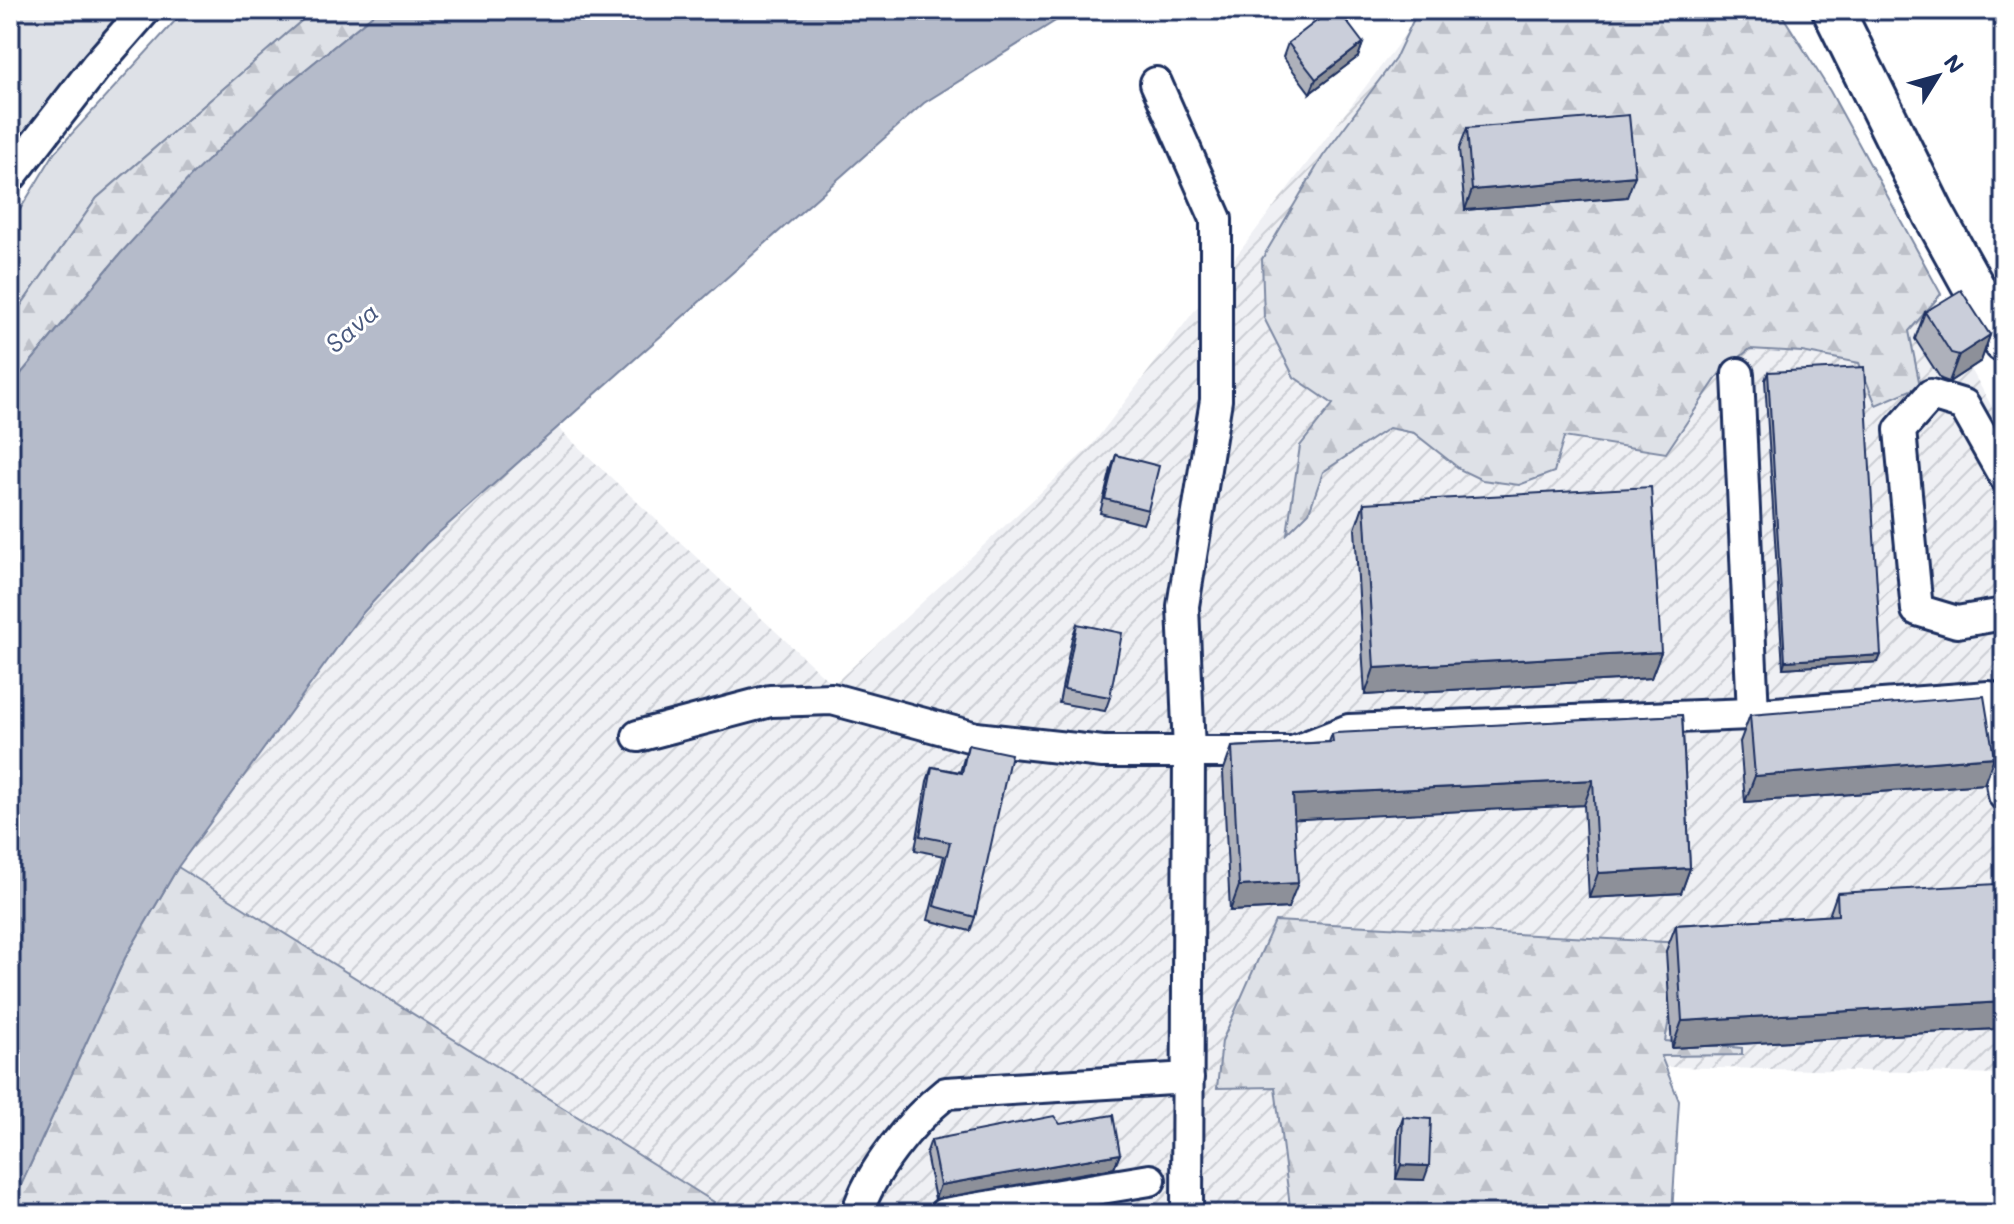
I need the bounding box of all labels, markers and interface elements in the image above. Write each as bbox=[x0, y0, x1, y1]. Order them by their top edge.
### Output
north arrow bbox=[1898, 36, 1978, 116]
text: N bbox=[1938, 48, 1971, 79]
water label: Sava bbox=[317, 294, 385, 360]

